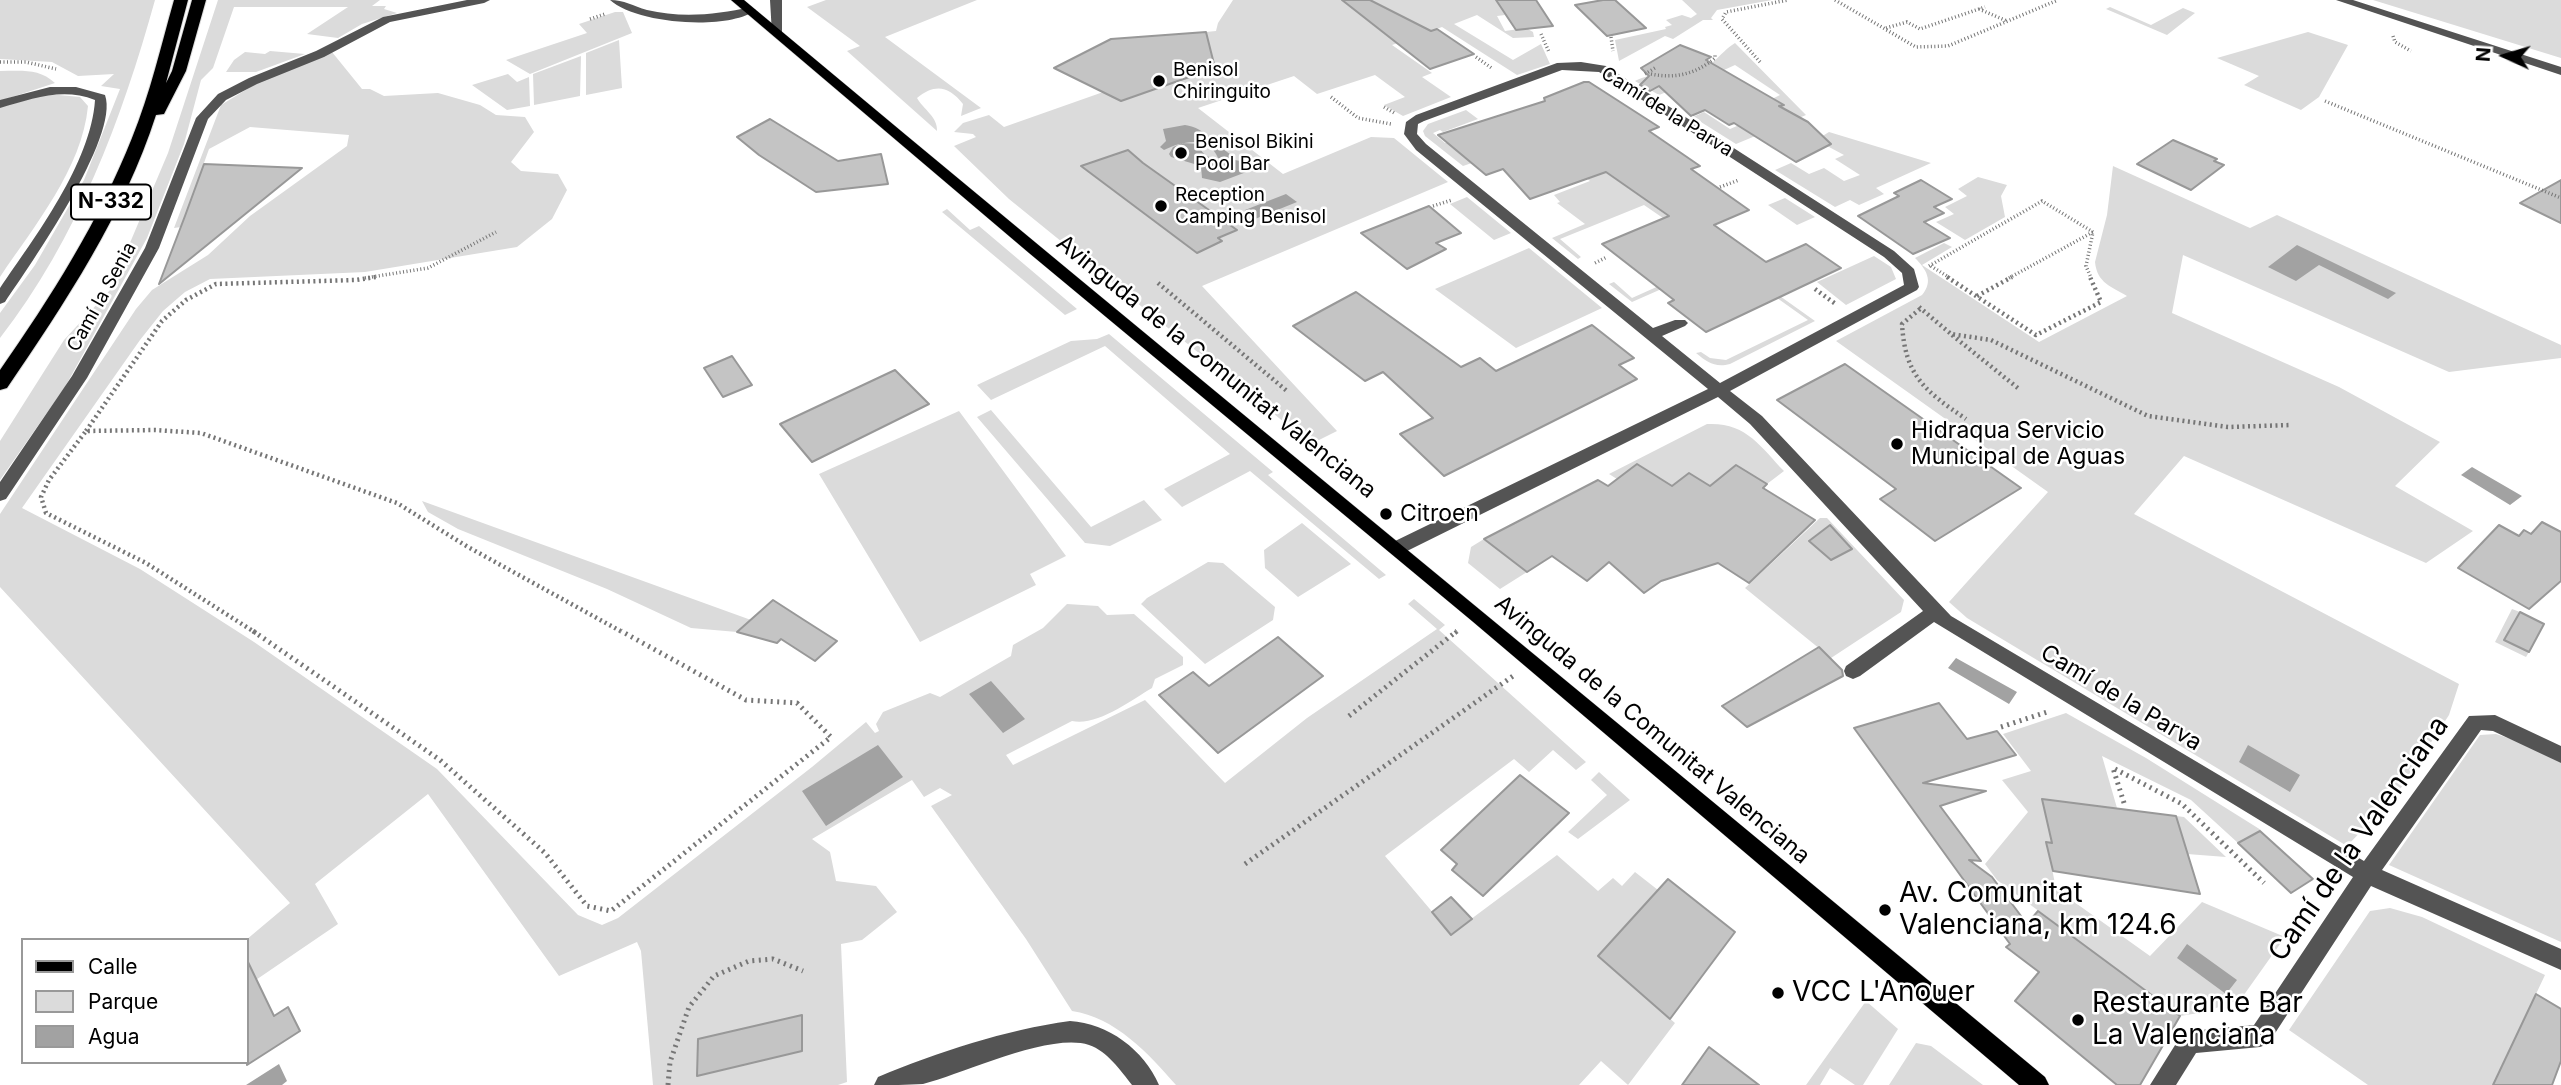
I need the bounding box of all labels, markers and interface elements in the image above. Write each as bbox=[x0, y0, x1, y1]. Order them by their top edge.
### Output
north arrow bbox=[2470, 21, 2540, 91]
text: N bbox=[2472, 46, 2496, 63]
place label: Benisol Chiringuito bbox=[1173, 59, 1271, 103]
street label: Camí de la Parva bbox=[1597, 62, 1737, 162]
marker: Benisol Chiringuito bbox=[1151, 73, 1167, 89]
place label: Benisol Bikini Pool Bar bbox=[1195, 131, 1314, 175]
marker: Benisol Bikini Pool Bar bbox=[1173, 145, 1189, 161]
road number: N-332 bbox=[71, 184, 151, 220]
place label: Reception Camping Benisol bbox=[1175, 184, 1326, 228]
marker: Reception Camping Benisol bbox=[1153, 198, 1169, 214]
street label: Avinguda de la Comunitat Valenciana bbox=[1051, 230, 1381, 504]
street label: Camí la Senia bbox=[63, 238, 141, 356]
place label: Hidraqua Servicio Municipal de Aguas bbox=[1911, 417, 2125, 471]
marker: Hidraqua Servicio Municipal de Aguas bbox=[1889, 436, 1905, 452]
place label: Citroen bbox=[1400, 500, 1479, 528]
marker: Citroen bbox=[1378, 506, 1394, 522]
street label: Avinguda de la Comunitat Valenciana bbox=[1489, 590, 1815, 870]
street label: Camí de la Parva bbox=[2035, 639, 2207, 757]
street label: Camí de la Valenciana bbox=[2262, 710, 2456, 968]
place label: Av. Comunitat Valenciana, km 124.6 bbox=[1899, 877, 2177, 943]
marker: Av. Comunitat Valenciana, km 124.6 bbox=[1877, 902, 1893, 918]
legend bbox=[21, 938, 248, 1064]
text: Calle bbox=[88, 954, 138, 979]
place label: VCC L'Anouer bbox=[1792, 976, 1975, 1010]
marker: VCC L'Anouer bbox=[1770, 985, 1786, 1001]
place label: Restaurante Bar La Valenciana bbox=[2092, 987, 2303, 1053]
text: Parque bbox=[88, 989, 158, 1014]
marker: Restaurante Bar La Valenciana bbox=[2070, 1012, 2086, 1028]
text: Agua bbox=[88, 1024, 140, 1049]

